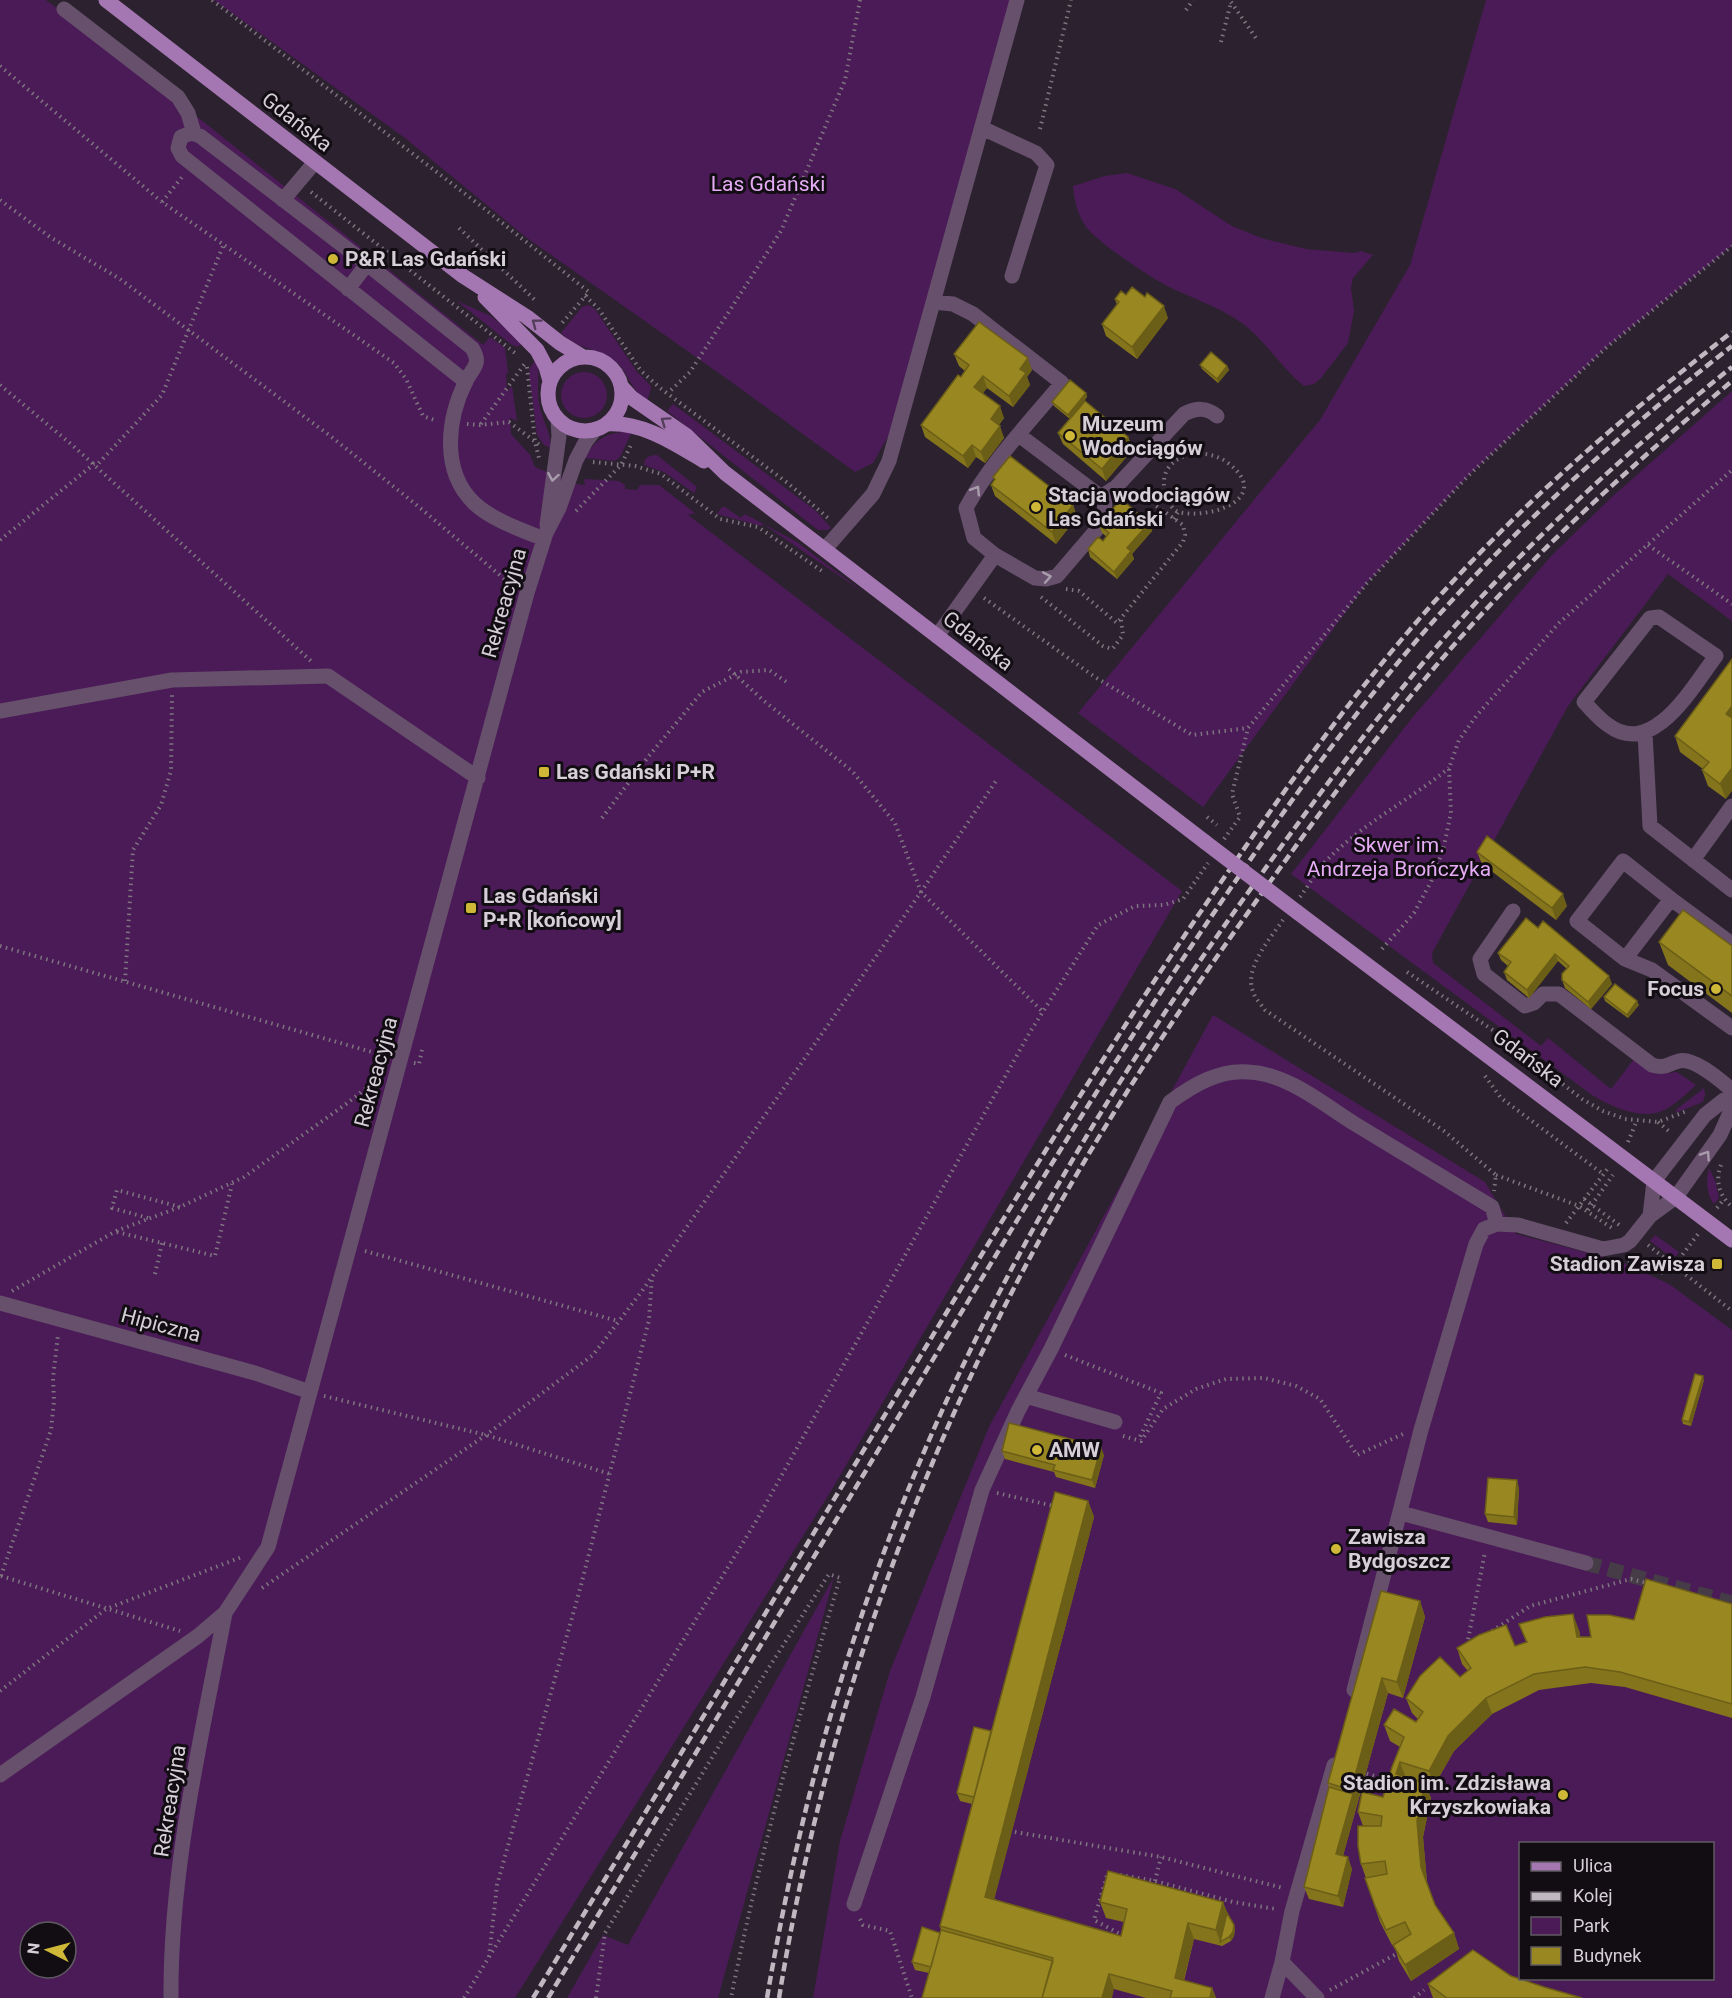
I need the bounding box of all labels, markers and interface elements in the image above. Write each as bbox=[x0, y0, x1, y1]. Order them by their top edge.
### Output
street label: Gdańska bbox=[257, 87, 337, 157]
park label: Las Gdański bbox=[711, 172, 825, 196]
place label: P&R Las Gdański bbox=[345, 247, 506, 271]
marker: P&R Las Gdański bbox=[326, 252, 340, 266]
one-way arrow bbox=[531, 320, 542, 331]
place label: Muzeum Wodociągów bbox=[1082, 412, 1203, 460]
one-way arrow bbox=[661, 417, 672, 428]
marker: Muzeum Wodociągów bbox=[1063, 429, 1077, 443]
one-way arrow bbox=[547, 471, 560, 481]
place label: Stacja wodociągów Las Gdański bbox=[1048, 483, 1231, 531]
one-way arrow bbox=[969, 486, 981, 496]
marker: Stacja wodociągów Las Gdański bbox=[1029, 500, 1043, 514]
street label: Rekreacyjna bbox=[477, 545, 531, 661]
one-way arrow bbox=[1042, 571, 1052, 583]
street label: Gdańska bbox=[938, 606, 1018, 676]
place label: Las Gdański P+R bbox=[556, 760, 715, 784]
marker: Las Gdański P+R bbox=[537, 765, 551, 779]
park label: Skwer im. Andrzeja Brończyka bbox=[1307, 833, 1491, 881]
place label: Las Gdański P+R [końcowy] bbox=[483, 884, 622, 932]
marker: Las Gdański P+R [końcowy] bbox=[464, 901, 478, 915]
place label: Focus bbox=[1647, 977, 1704, 1001]
marker: Focus bbox=[1709, 982, 1723, 996]
street label: Rekreacyjna bbox=[350, 1014, 402, 1130]
street label: Gdańska bbox=[1488, 1024, 1568, 1092]
one-way arrow bbox=[1699, 1151, 1710, 1162]
place label: Stadion Zawisza bbox=[1550, 1252, 1705, 1276]
marker: Stadion Zawisza bbox=[1710, 1257, 1724, 1271]
street label: Hipiczna bbox=[119, 1303, 203, 1347]
place label: AMW bbox=[1049, 1438, 1100, 1462]
marker: AMW bbox=[1030, 1443, 1044, 1457]
place label: Zawisza Bydgoszcz bbox=[1348, 1525, 1450, 1573]
marker: Zawisza Bydgoszcz bbox=[1329, 1542, 1343, 1556]
street label: Rekreacyjna bbox=[149, 1743, 191, 1859]
place label: Stadion im. Zdzisława Krzyszkowiaka bbox=[1343, 1771, 1551, 1819]
marker: Stadion im. Zdzisława Krzyszkowiaka bbox=[1556, 1788, 1570, 1802]
legend bbox=[1519, 1842, 1714, 1980]
text: Ulica bbox=[1573, 1855, 1613, 1876]
text: Kolej bbox=[1573, 1885, 1613, 1906]
text: Park bbox=[1573, 1915, 1610, 1936]
north arrow bbox=[18, 1920, 78, 1980]
text: N bbox=[24, 1942, 44, 1955]
text: Budynek bbox=[1573, 1945, 1642, 1966]

